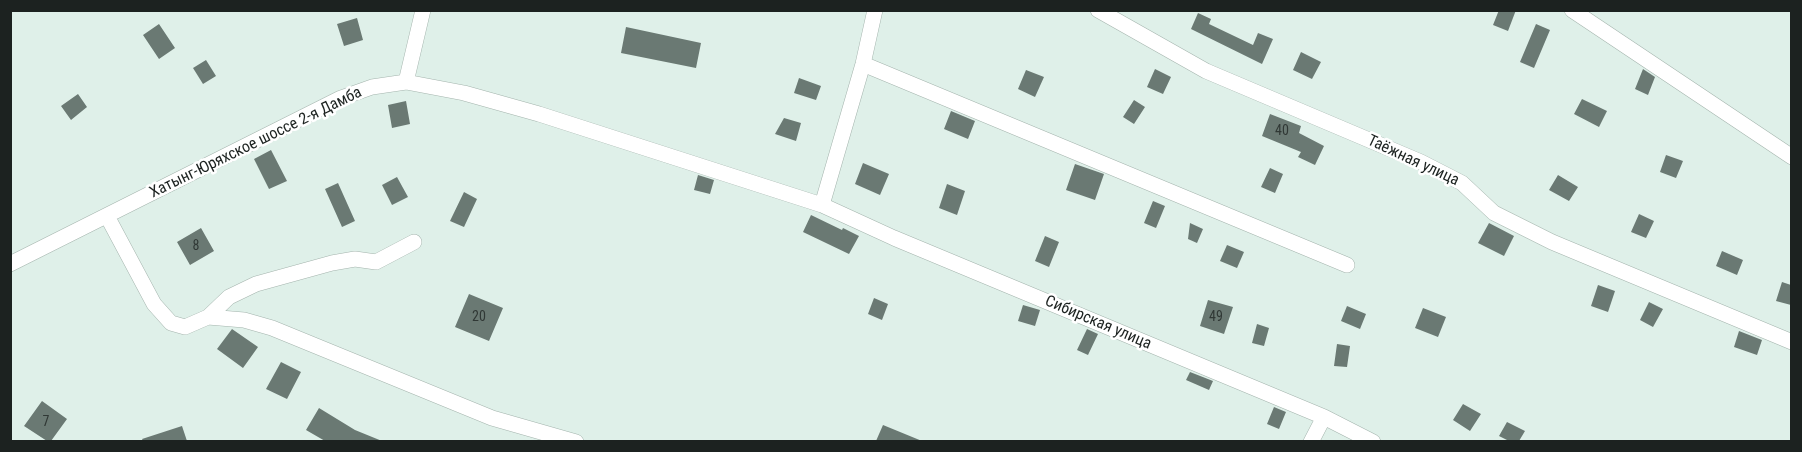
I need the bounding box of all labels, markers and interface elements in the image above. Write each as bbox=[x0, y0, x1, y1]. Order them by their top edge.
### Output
street label: Хатынг-Юряхское шоссе 2-я Дамба bbox=[147, 83, 365, 203]
house number: 40 bbox=[1275, 123, 1289, 139]
street label: Таёжная улица bbox=[1364, 131, 1462, 191]
house number: 8 bbox=[193, 238, 199, 254]
street label: Сибирская улица bbox=[1042, 292, 1154, 354]
house number: 20 bbox=[472, 309, 486, 325]
house number: 49 bbox=[1209, 309, 1223, 325]
house number: 7 bbox=[43, 414, 49, 430]

